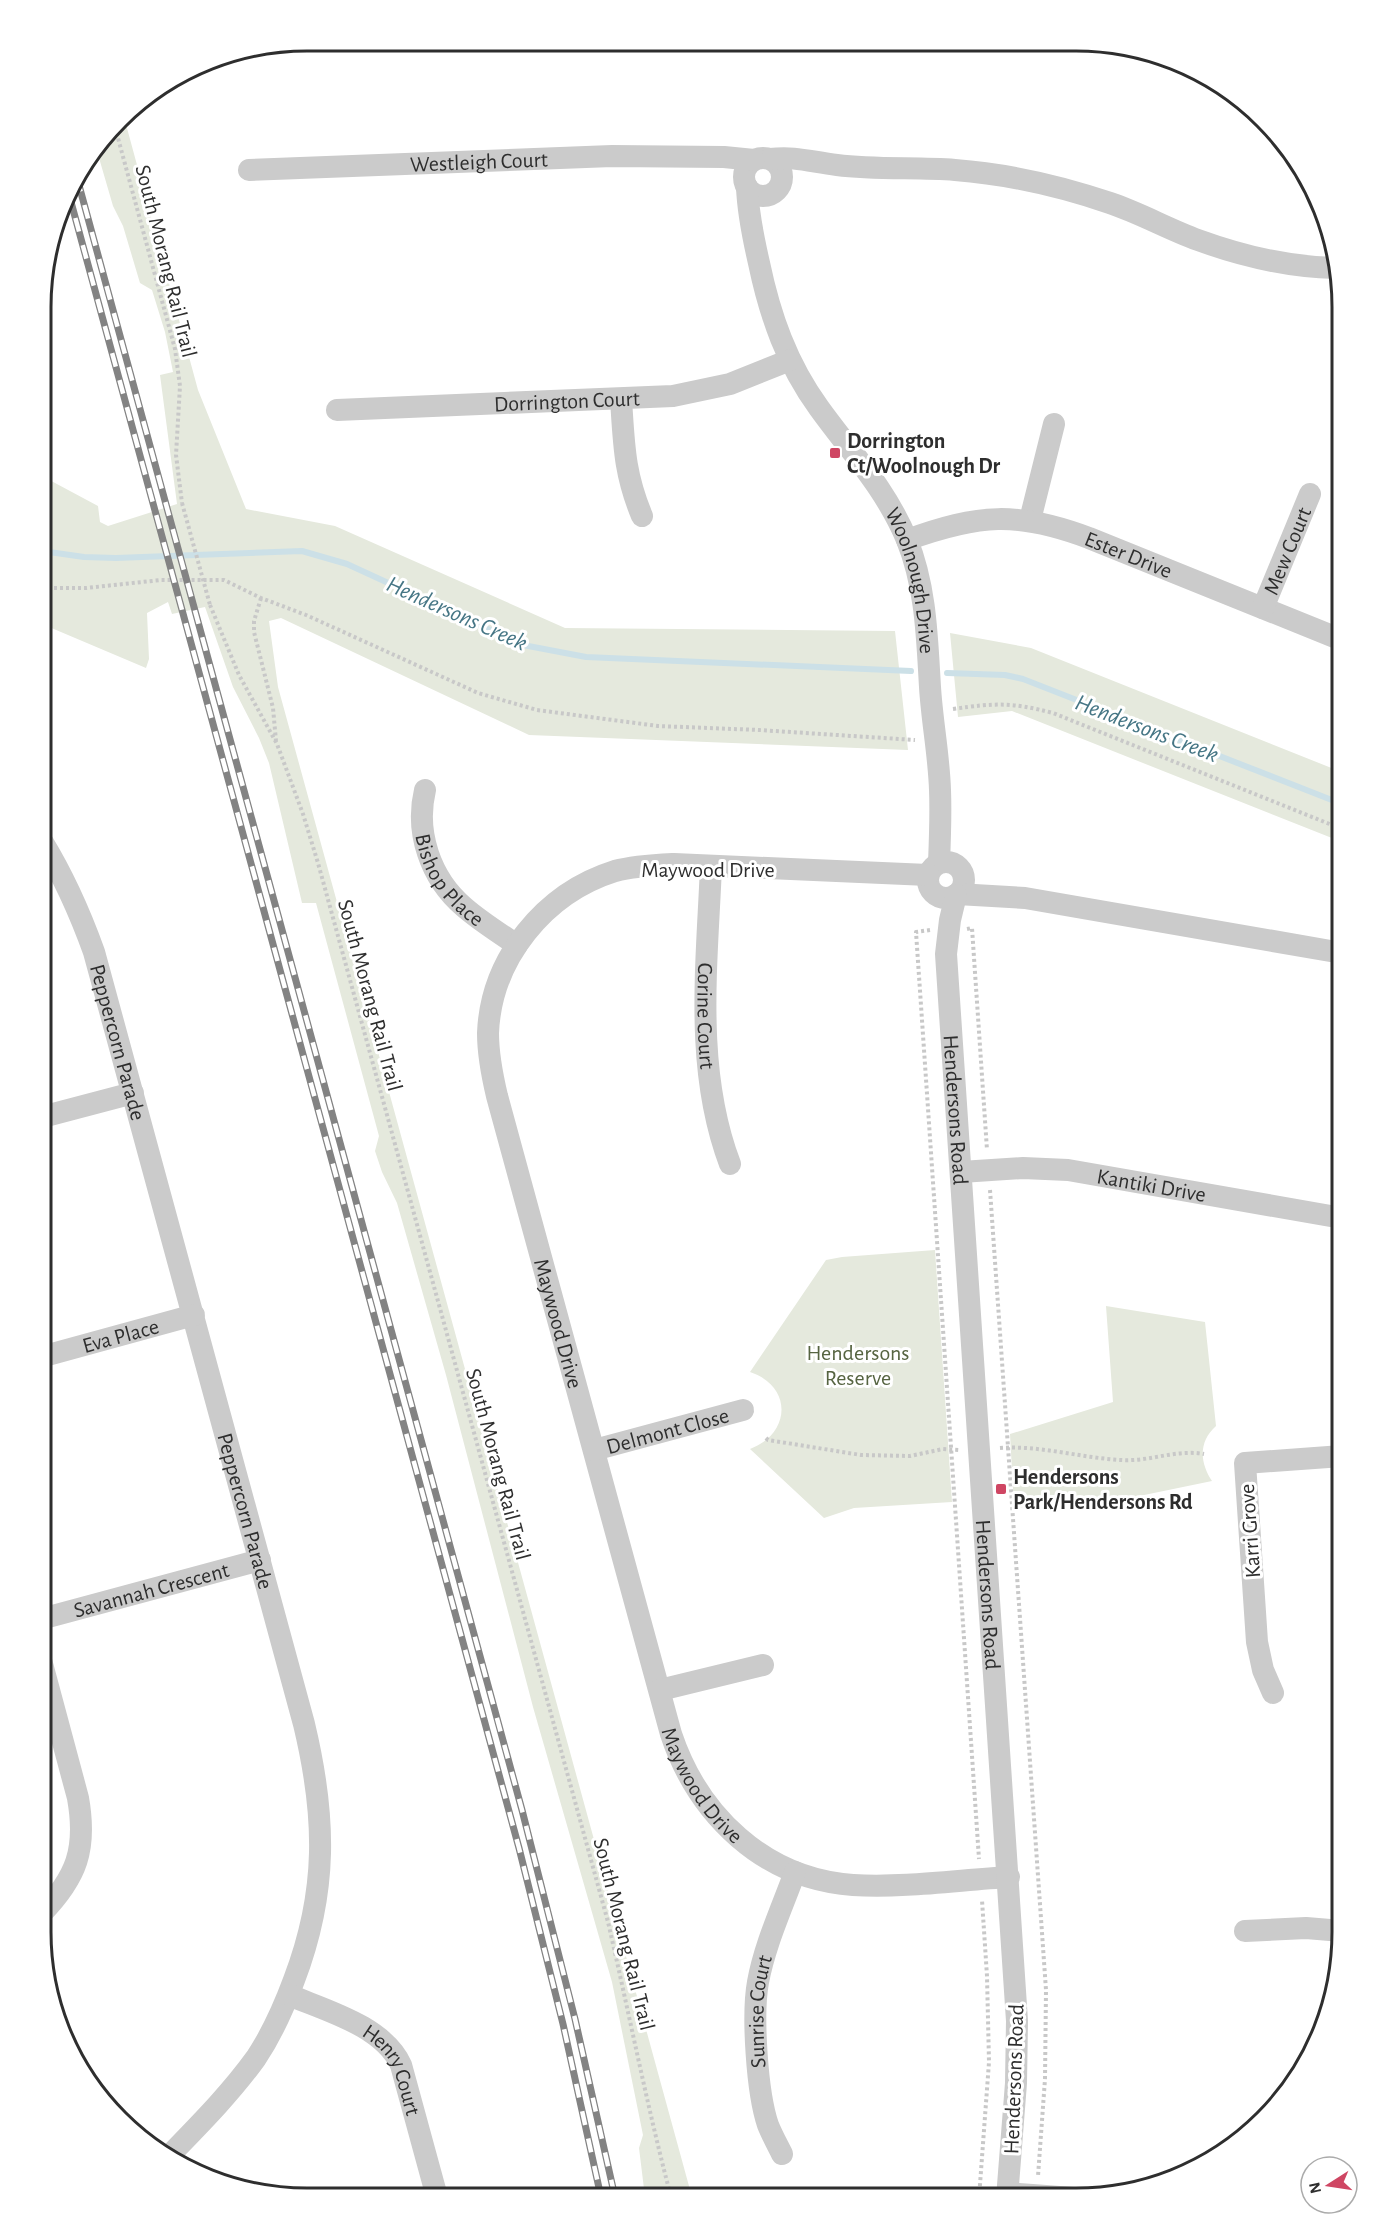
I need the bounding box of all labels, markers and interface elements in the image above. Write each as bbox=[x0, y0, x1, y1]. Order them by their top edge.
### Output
street label: Westleigh Court bbox=[410, 148, 548, 176]
street label: South Morang Rail Trail bbox=[131, 163, 201, 360]
street label: Dorrington Court bbox=[494, 387, 640, 415]
place label: Dorrington Ct/Woolnough Dr bbox=[847, 430, 1001, 477]
marker: Dorrington Ct/Woolnough Dr bbox=[828, 446, 842, 460]
street label: Woolnough Drive bbox=[881, 504, 938, 654]
street label: Mew Court bbox=[1260, 504, 1315, 598]
street label: Ester Drive bbox=[1081, 527, 1175, 582]
water label: Hendersons Creek bbox=[383, 572, 531, 656]
water label: Hendersons Creek bbox=[1072, 691, 1222, 767]
street label: Bishop Place bbox=[411, 832, 488, 931]
street label: Maywood Drive bbox=[641, 859, 775, 881]
street label: South Morang Rail Trail bbox=[334, 897, 406, 1094]
street label: Peppercorn Parade bbox=[86, 962, 149, 1123]
street label: Corine Court bbox=[693, 962, 718, 1070]
street label: Hendersons Road bbox=[939, 1034, 971, 1186]
street label: Kantiki Drive bbox=[1095, 1165, 1208, 1206]
street label: Maywood Drive bbox=[530, 1256, 586, 1391]
street label: Eva Place bbox=[80, 1315, 161, 1357]
park label: Hendersons Reserve bbox=[807, 1342, 909, 1389]
street label: South Morang Rail Trail bbox=[462, 1366, 534, 1563]
street label: Delmont Close bbox=[604, 1404, 731, 1458]
street label: Peppercorn Parade bbox=[213, 1431, 277, 1592]
place label: Hendersons Park/Hendersons Rd bbox=[1013, 1466, 1193, 1513]
marker: Hendersons Park/Hendersons Rd bbox=[994, 1482, 1008, 1496]
street label: Karri Grove bbox=[1236, 1483, 1264, 1579]
street label: Hendersons Road bbox=[972, 1519, 1004, 1671]
street label: Savannah Crescent bbox=[71, 1559, 231, 1622]
street label: Maywood Drive bbox=[658, 1725, 747, 1848]
street label: South Morang Rail Trail bbox=[589, 1836, 659, 2033]
street label: Sunrise Court bbox=[745, 1953, 776, 2069]
street label: Hendersons Road bbox=[1000, 2004, 1028, 2155]
street label: Henry Court bbox=[359, 2020, 424, 2118]
north arrow bbox=[1299, 2155, 1359, 2215]
text: N bbox=[1306, 2181, 1324, 2195]

